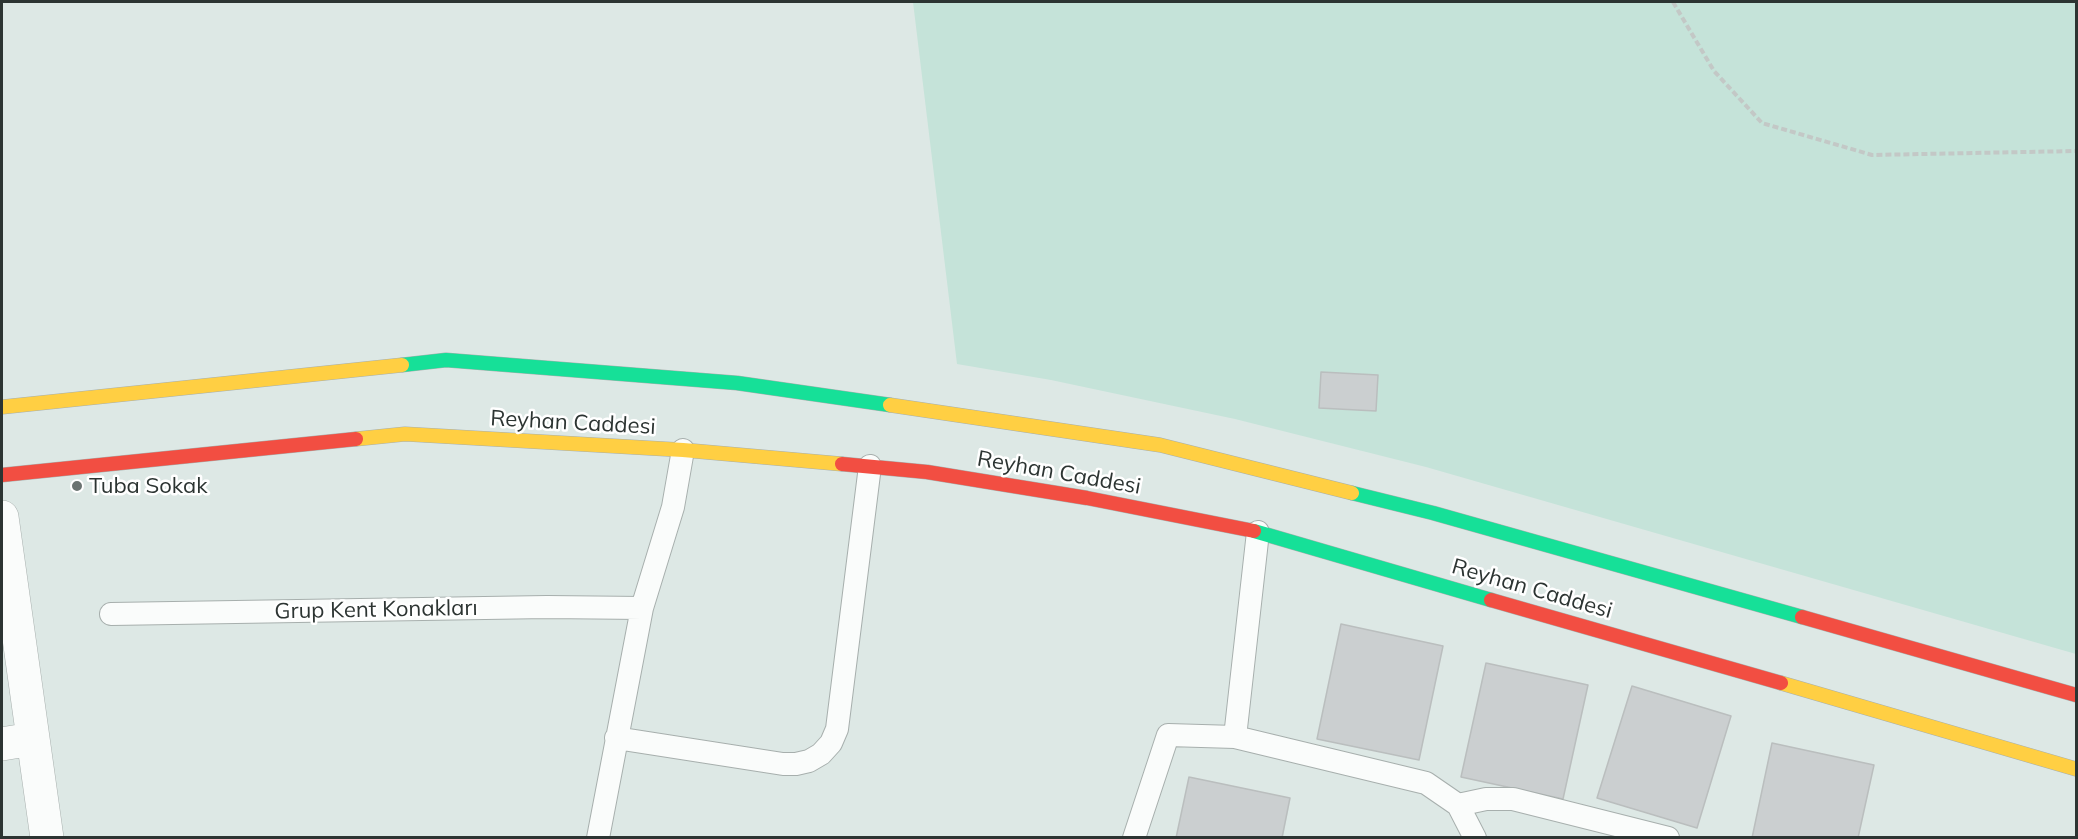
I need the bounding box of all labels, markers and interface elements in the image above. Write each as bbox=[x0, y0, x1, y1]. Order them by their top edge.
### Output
street label: Reyhan Caddesi bbox=[490, 405, 656, 441]
street label: Reyhan Caddesi bbox=[975, 446, 1143, 500]
place label: Tuba Sokak bbox=[89, 473, 208, 499]
marker: Tuba Sokak bbox=[70, 479, 84, 493]
street label: Reyhan Caddesi bbox=[1449, 553, 1615, 625]
street label: Grup Kent Konakları bbox=[274, 595, 478, 625]

